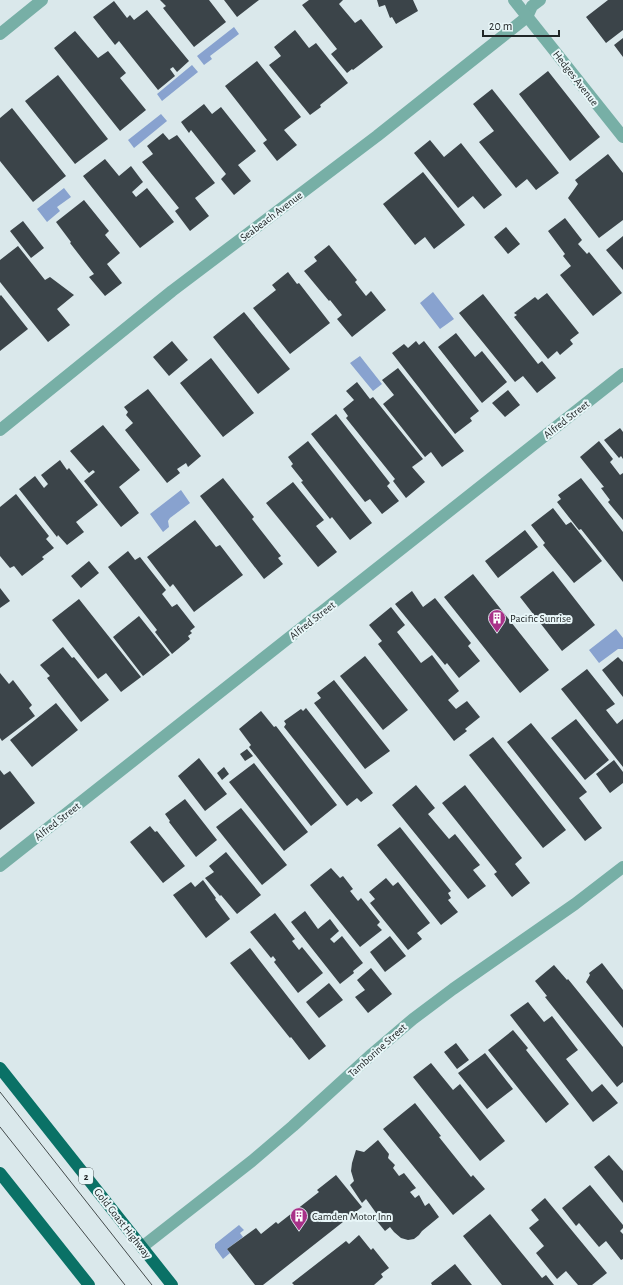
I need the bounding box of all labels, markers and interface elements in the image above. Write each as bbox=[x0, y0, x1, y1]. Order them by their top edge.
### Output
scale bar bbox=[483, 12, 559, 38]
text: 20 m bbox=[489, 20, 512, 32]
street label: Hedges Avenue bbox=[551, 49, 600, 108]
street label: Seabeach Avenue bbox=[238, 190, 304, 243]
street label: Alfred Street bbox=[541, 398, 592, 440]
street label: Alfred Street bbox=[287, 599, 338, 641]
building icon: Pacific Sunrise bbox=[487, 608, 507, 633]
place label: Pacific Sunrise bbox=[510, 613, 571, 624]
street label: Alfred Street bbox=[32, 800, 83, 842]
street label: Tamborine Street bbox=[346, 1021, 409, 1079]
road number: 2 bbox=[79, 1168, 93, 1184]
street label: Gold Coast Highway bbox=[92, 1186, 153, 1261]
building icon: Camden Motor Inn bbox=[289, 1206, 309, 1231]
place label: Camden Motor Inn bbox=[312, 1211, 392, 1222]

